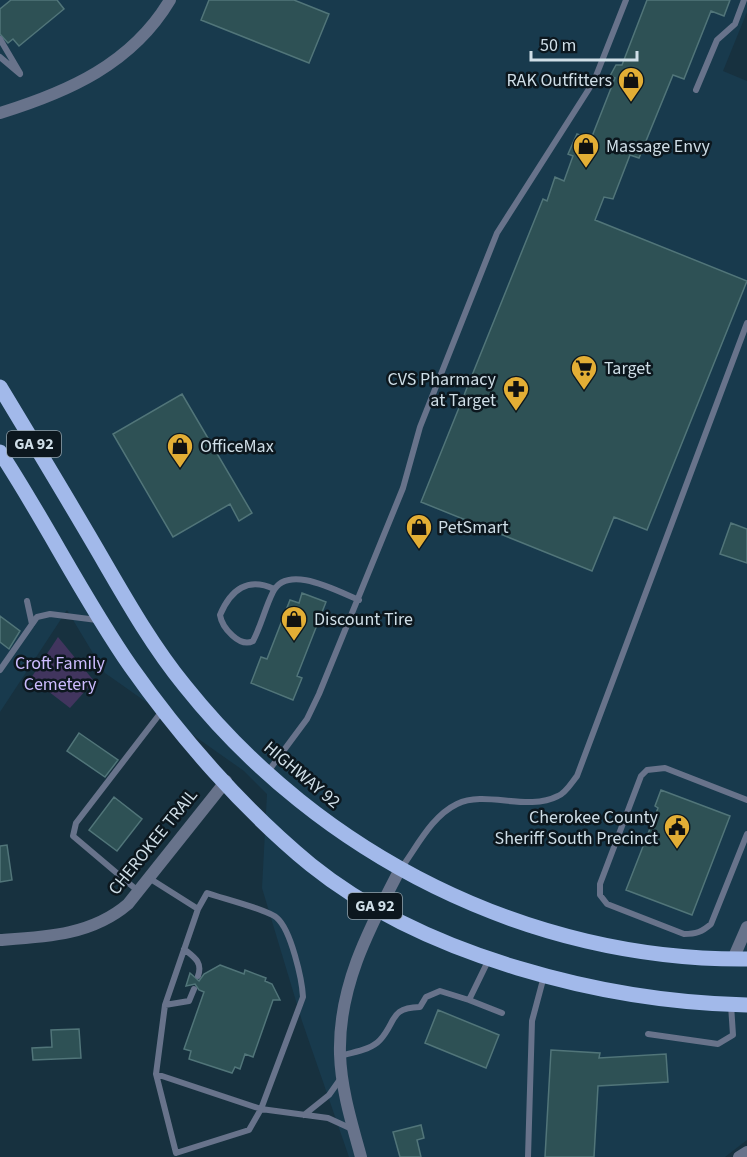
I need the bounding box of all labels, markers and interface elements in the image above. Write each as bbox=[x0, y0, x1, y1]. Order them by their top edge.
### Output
scale bar bbox=[531, 24, 638, 62]
text: 50 m bbox=[540, 33, 576, 58]
shop icon: RAK Outfitters bbox=[616, 65, 646, 103]
place label: RAK Outfitters bbox=[506, 68, 612, 93]
shop icon: Massage Envy bbox=[571, 131, 601, 169]
place label: Massage Envy bbox=[606, 134, 710, 159]
supermarket icon: Target bbox=[569, 353, 599, 391]
place label: Target bbox=[604, 356, 651, 381]
place label: CVS Pharmacy at Target bbox=[387, 367, 497, 413]
pharmacy icon: CVS Pharmacy at Target bbox=[501, 374, 531, 412]
road number: GA 92 bbox=[7, 431, 61, 457]
shop icon: OfficeMax bbox=[165, 431, 195, 469]
place label: OfficeMax bbox=[200, 434, 274, 459]
shop icon: PetSmart bbox=[404, 512, 434, 550]
place label: PetSmart bbox=[438, 515, 509, 540]
shop icon: Discount Tire bbox=[279, 604, 309, 642]
place label: Discount Tire bbox=[314, 607, 413, 632]
park label: Croft Family Cemetery bbox=[15, 651, 106, 697]
street label: HIGHWAY 92 bbox=[258, 736, 346, 815]
street label: CHEROKEE TRAIL bbox=[102, 784, 204, 900]
place label: Cherokee County Sheriff South Precinct bbox=[495, 805, 659, 851]
public building icon: Cherokee County Sheriff South Precinct bbox=[662, 812, 692, 850]
road number: GA 92 bbox=[348, 893, 402, 919]

